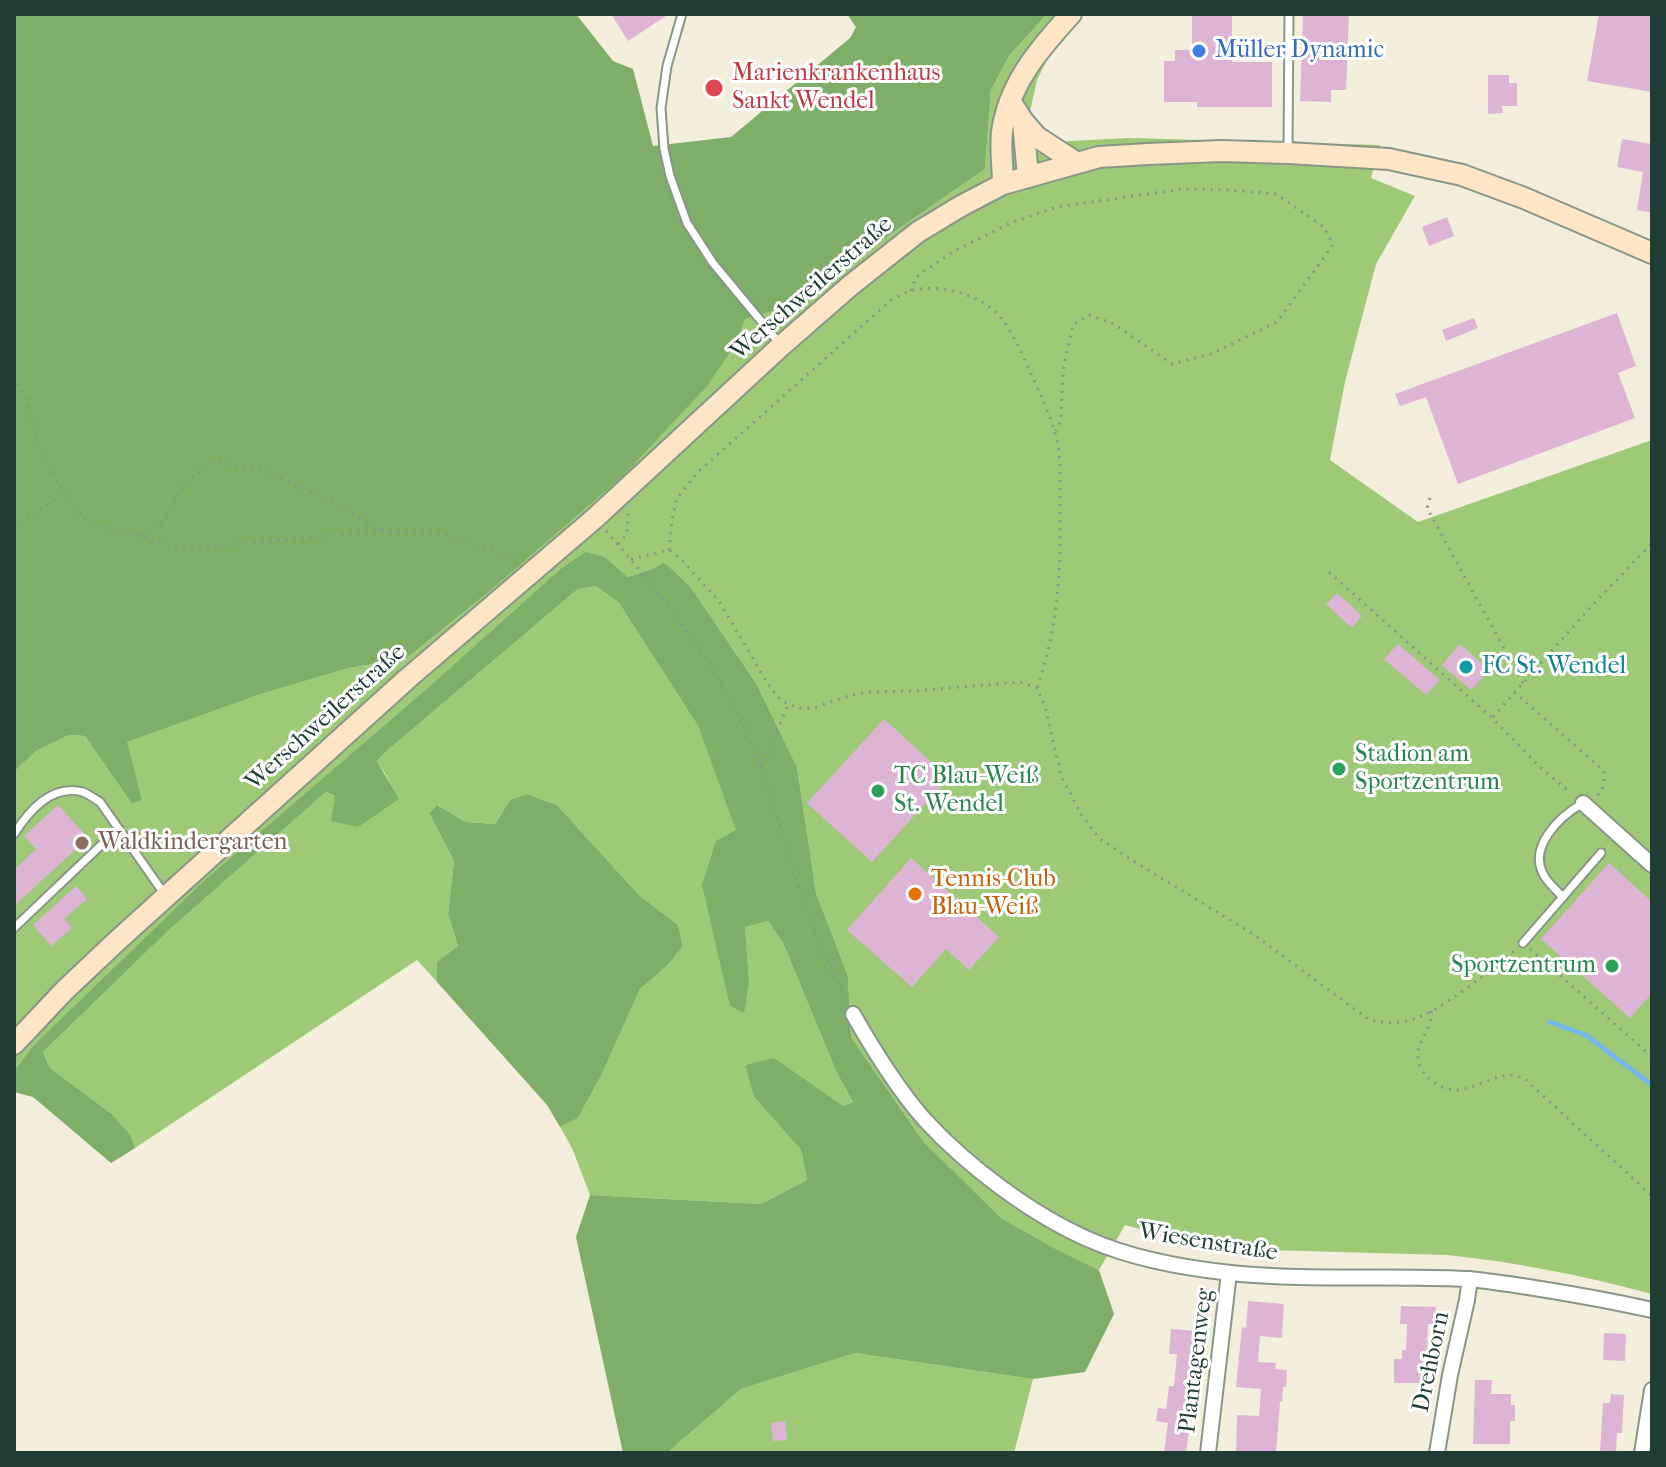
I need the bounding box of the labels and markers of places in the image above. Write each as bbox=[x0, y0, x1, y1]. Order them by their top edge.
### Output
place label: Müller Dynamic bbox=[1215, 37, 1384, 65]
marker: Müller Dynamic bbox=[1190, 42, 1208, 60]
place label: Marienkrankenhaus Sankt Wendel bbox=[732, 60, 940, 116]
marker: Marienkrankenhaus Sankt Wendel bbox=[703, 77, 725, 99]
place label: FC St. Wendel bbox=[1482, 653, 1626, 681]
marker: FC St. Wendel bbox=[1457, 658, 1475, 676]
place label: Stadion am Sportzentrum bbox=[1355, 741, 1500, 797]
marker: Stadion am Sportzentrum bbox=[1330, 760, 1348, 778]
place label: TC Blau-Weiß St. Wendel bbox=[894, 763, 1039, 819]
marker: TC Blau-Weiß St. Wendel bbox=[869, 782, 887, 800]
place label: Waldkindergarten bbox=[98, 829, 288, 857]
marker: Waldkindergarten bbox=[73, 834, 91, 852]
place label: Tennis-Club Blau-Weiß bbox=[931, 866, 1056, 922]
marker: Tennis-Club Blau-Weiß bbox=[906, 885, 924, 903]
place label: Sportzentrum bbox=[1451, 952, 1596, 980]
marker: Sportzentrum bbox=[1603, 957, 1621, 975]

